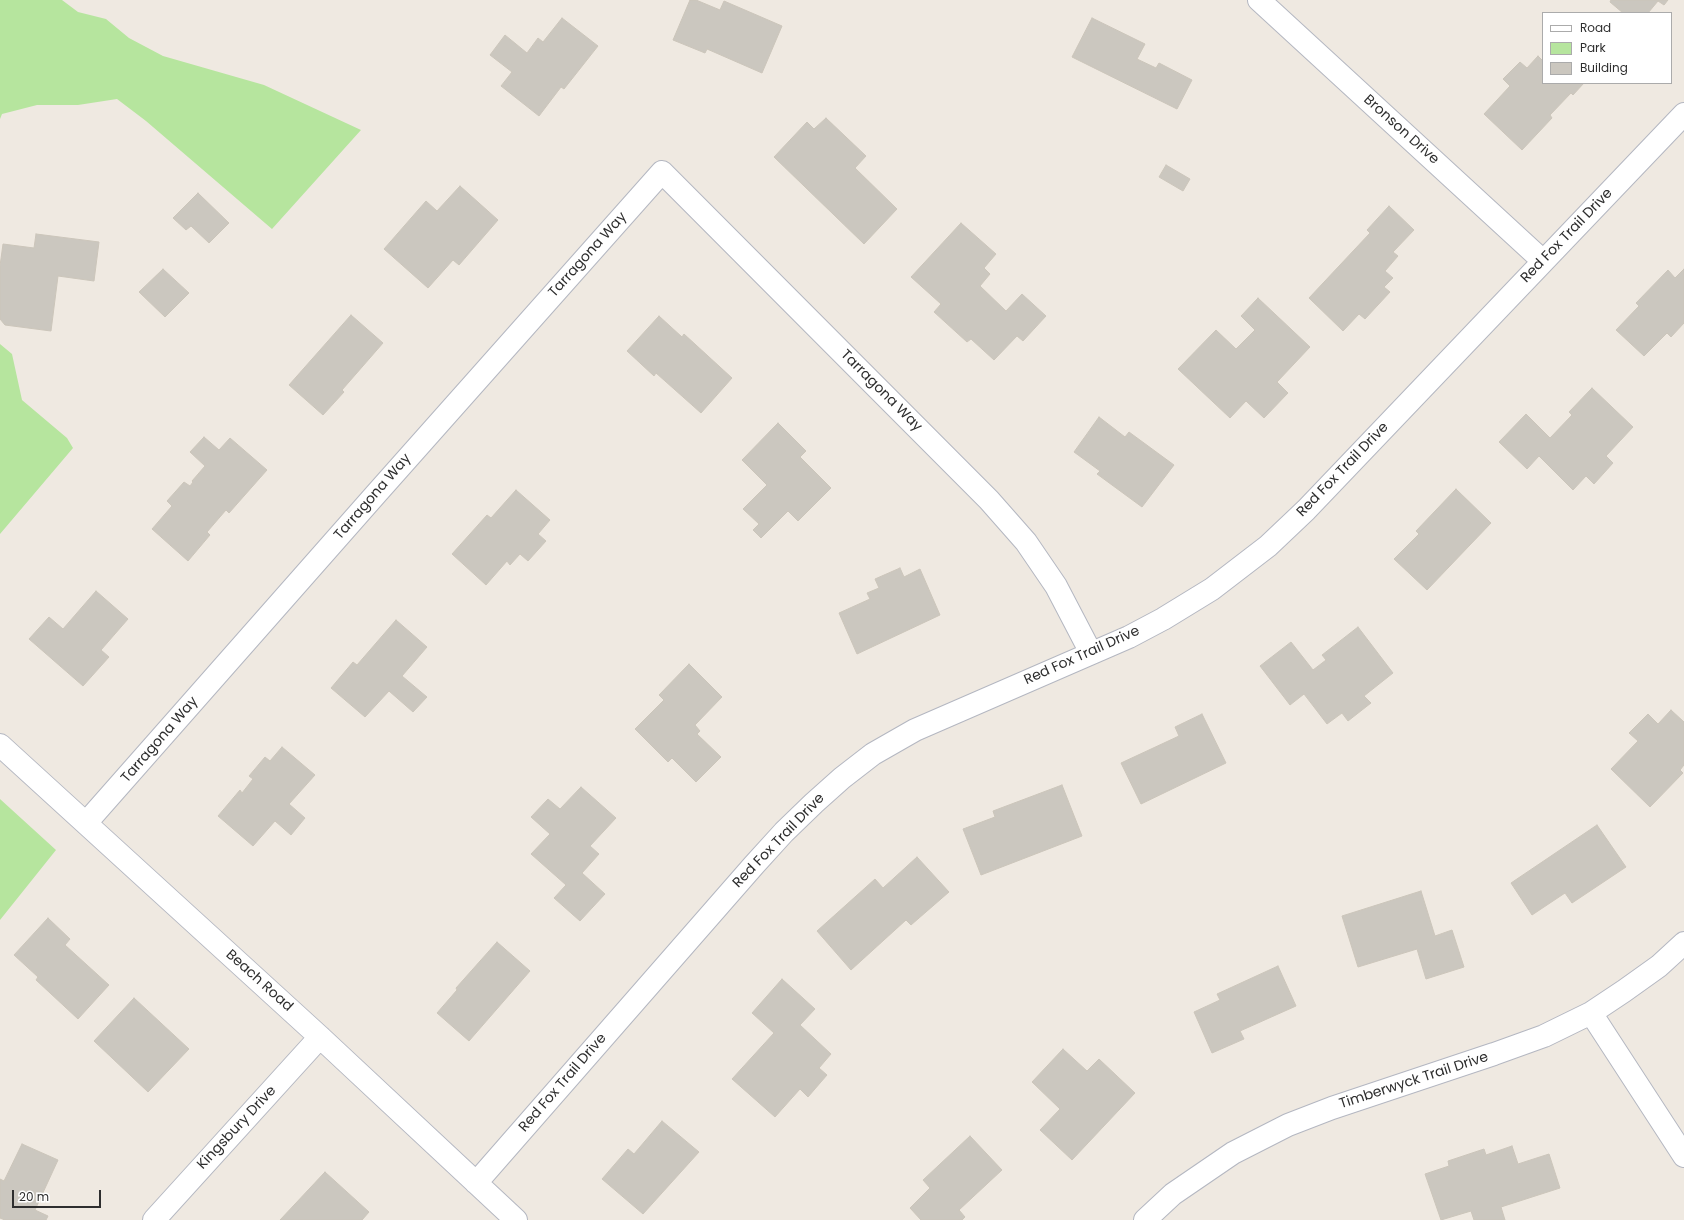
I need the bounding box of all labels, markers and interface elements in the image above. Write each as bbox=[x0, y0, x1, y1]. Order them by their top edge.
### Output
legend bbox=[1542, 12, 1672, 84]
text: Road bbox=[1580, 19, 1611, 36]
text: Park bbox=[1580, 39, 1606, 56]
text: Building bbox=[1580, 59, 1628, 76]
street label: Bronson Drive bbox=[1360, 92, 1442, 168]
street label: Red Fox Trail Drive bbox=[1518, 185, 1616, 287]
street label: Tarragona Way bbox=[545, 209, 631, 301]
street label: Tarragona Way bbox=[837, 347, 925, 435]
street label: Red Fox Trail Drive bbox=[1294, 419, 1392, 521]
street label: Tarragona Way bbox=[331, 451, 415, 543]
street label: Red Fox Trail Drive bbox=[1022, 623, 1142, 689]
street label: Tarragona Way bbox=[118, 694, 202, 786]
street label: Red Fox Trail Drive bbox=[730, 790, 828, 892]
street label: Beach Road bbox=[222, 947, 296, 1015]
street label: Red Fox Trail Drive bbox=[516, 1030, 610, 1136]
street label: Timberwyck Trail Drive bbox=[1337, 1049, 1491, 1113]
street label: Kingsbury Drive bbox=[194, 1083, 280, 1173]
scale bar bbox=[14, 1182, 103, 1208]
text: 20 m bbox=[19, 1188, 49, 1205]

